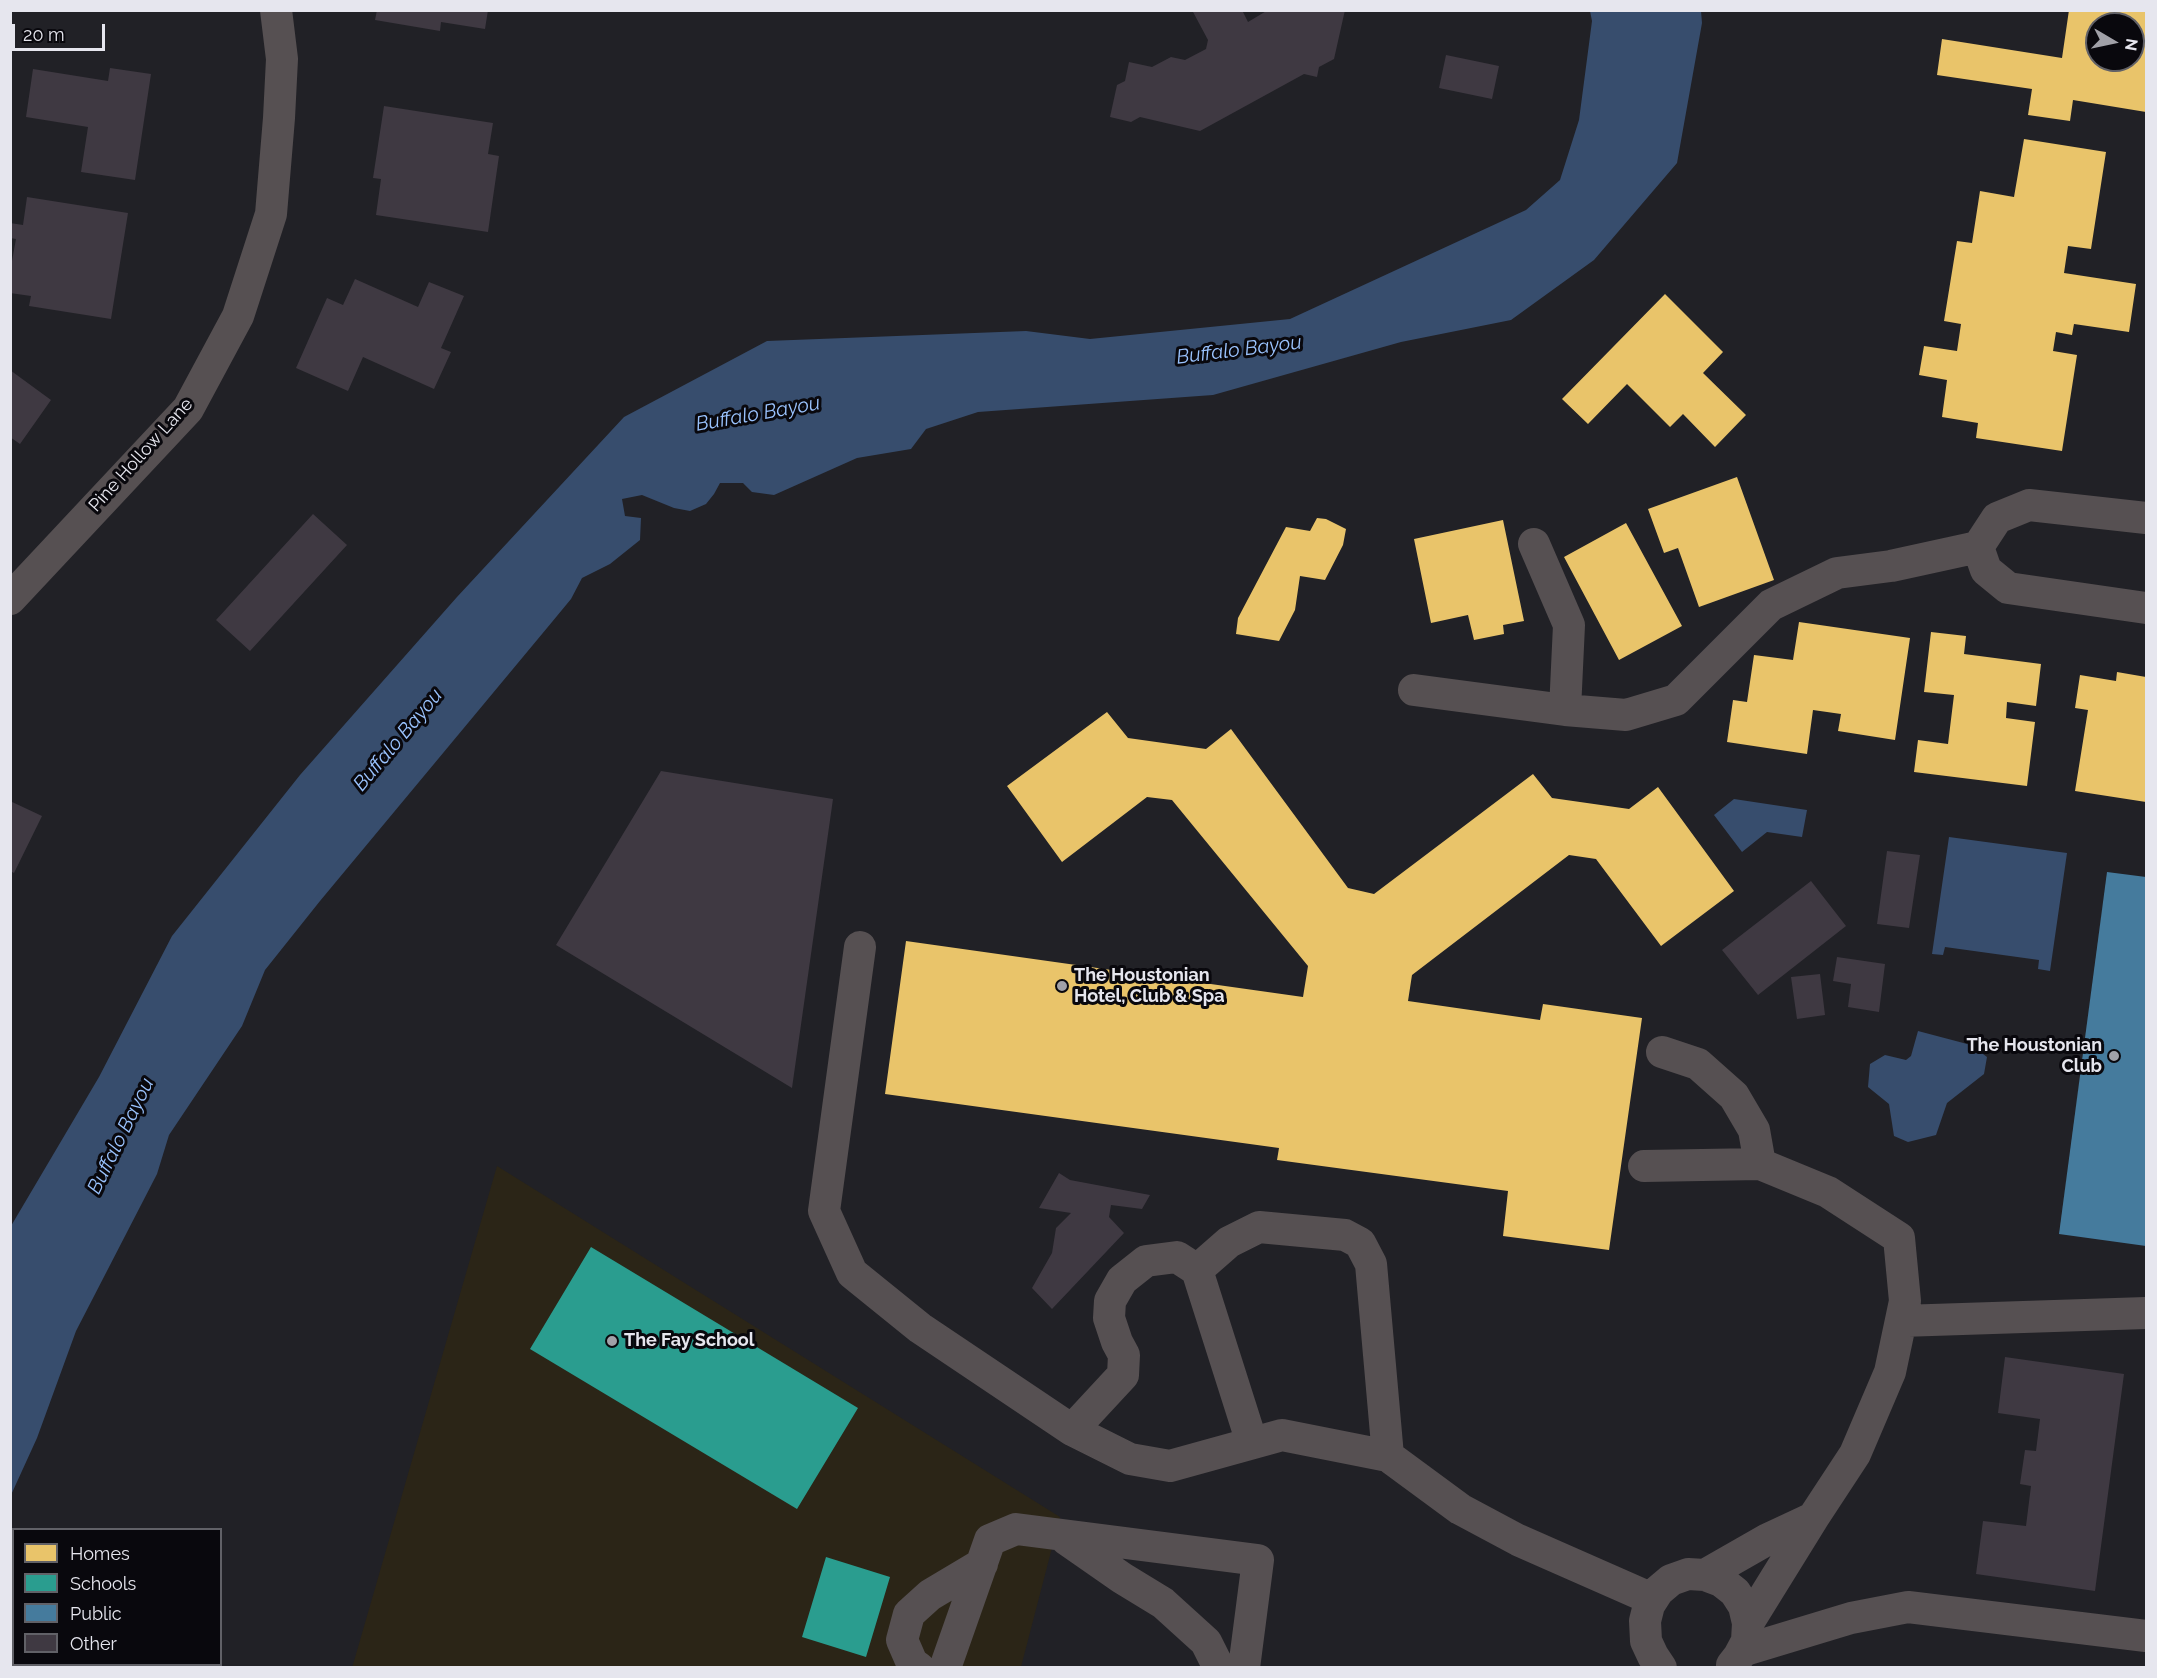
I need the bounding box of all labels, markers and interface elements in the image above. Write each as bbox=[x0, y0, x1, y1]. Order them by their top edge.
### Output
scale bar bbox=[15, 12, 108, 50]
north arrow bbox=[2085, 12, 2145, 72]
text: 20 m bbox=[23, 24, 65, 45]
text: N bbox=[2121, 37, 2142, 52]
water label: Buffalo Bayou bbox=[1175, 330, 1303, 370]
water label: Buffalo Bayou bbox=[694, 391, 822, 437]
street label: Pine Hollow Lane bbox=[84, 394, 198, 516]
water label: Buffalo Bayou bbox=[348, 684, 448, 796]
place label: The Houstonian Hotel, Club & Spa bbox=[1074, 965, 1225, 1008]
marker: The Houstonian Hotel, Club & Spa bbox=[1055, 979, 1069, 993]
place label: The Houstonian Club bbox=[1966, 1035, 2102, 1078]
marker: The Houstonian Club bbox=[2107, 1049, 2121, 1063]
water label: Buffalo Bayou bbox=[83, 1074, 159, 1198]
place label: The Fay School bbox=[624, 1330, 754, 1352]
marker: The Fay School bbox=[605, 1334, 619, 1348]
legend bbox=[12, 1528, 222, 1666]
text: Homes bbox=[70, 1543, 130, 1564]
text: Schools bbox=[70, 1573, 136, 1594]
text: Public bbox=[70, 1603, 122, 1624]
text: Other bbox=[70, 1633, 117, 1654]

